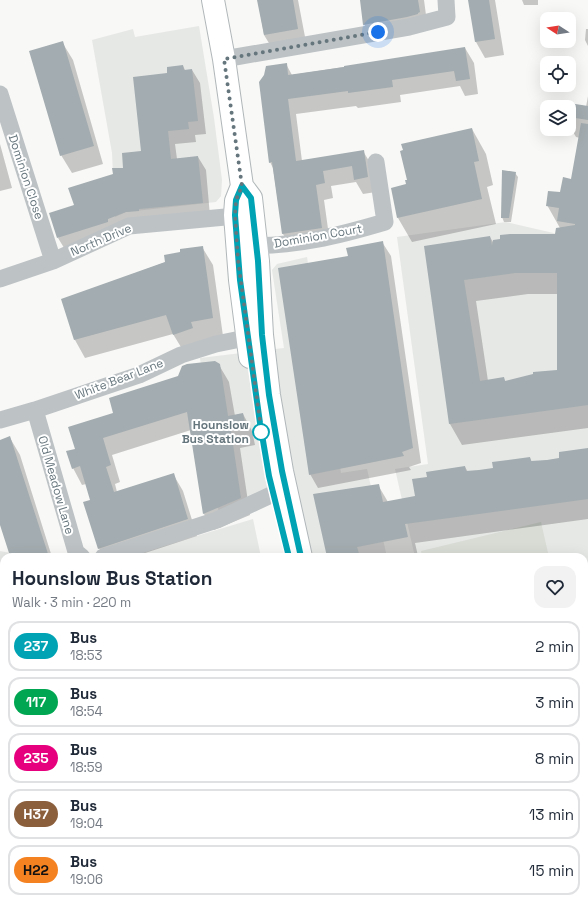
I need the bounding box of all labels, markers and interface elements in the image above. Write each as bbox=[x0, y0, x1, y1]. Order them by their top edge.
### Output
north arrow bbox=[540, 12, 576, 48]
map controls bbox=[540, 12, 576, 136]
your location bbox=[368, 22, 388, 42]
button: locate bbox=[540, 56, 576, 92]
button: layers bbox=[540, 100, 576, 136]
street label: Dominion Close bbox=[5, 133, 47, 221]
street label: North Drive bbox=[68, 220, 134, 260]
street label: Dominion Court bbox=[273, 220, 363, 252]
street label: White Bear Lane bbox=[72, 355, 166, 403]
place label: Hounslow Bus Station bbox=[182, 417, 249, 447]
marker: Hounslow Bus Station bbox=[252, 423, 270, 441]
street label: Old Meadow Lane bbox=[34, 434, 78, 536]
text: Hounslow Bus Station bbox=[12, 566, 212, 591]
button: heart bbox=[534, 566, 576, 608]
text: Walk · 3 min · 220 m bbox=[12, 594, 131, 611]
text: Bus bbox=[70, 628, 97, 647]
text: 237 bbox=[24, 637, 48, 655]
text: 2 min bbox=[535, 637, 574, 656]
text: 18:53 bbox=[70, 647, 102, 664]
text: Bus bbox=[70, 684, 97, 703]
text: 117 bbox=[26, 693, 46, 711]
text: 3 min bbox=[535, 693, 574, 712]
text: 18:54 bbox=[70, 703, 103, 720]
text: Bus bbox=[70, 740, 97, 759]
text: 235 bbox=[23, 749, 49, 767]
text: 8 min bbox=[535, 749, 574, 768]
text: 18:59 bbox=[70, 759, 103, 776]
text: Bus bbox=[70, 796, 97, 815]
text: H37 bbox=[23, 805, 49, 823]
text: 13 min bbox=[529, 805, 574, 824]
text: 19:04 bbox=[70, 815, 103, 832]
text: Bus bbox=[70, 852, 97, 871]
text: H22 bbox=[23, 861, 49, 879]
text: 15 min bbox=[529, 861, 574, 880]
text: 19:06 bbox=[70, 871, 103, 888]

